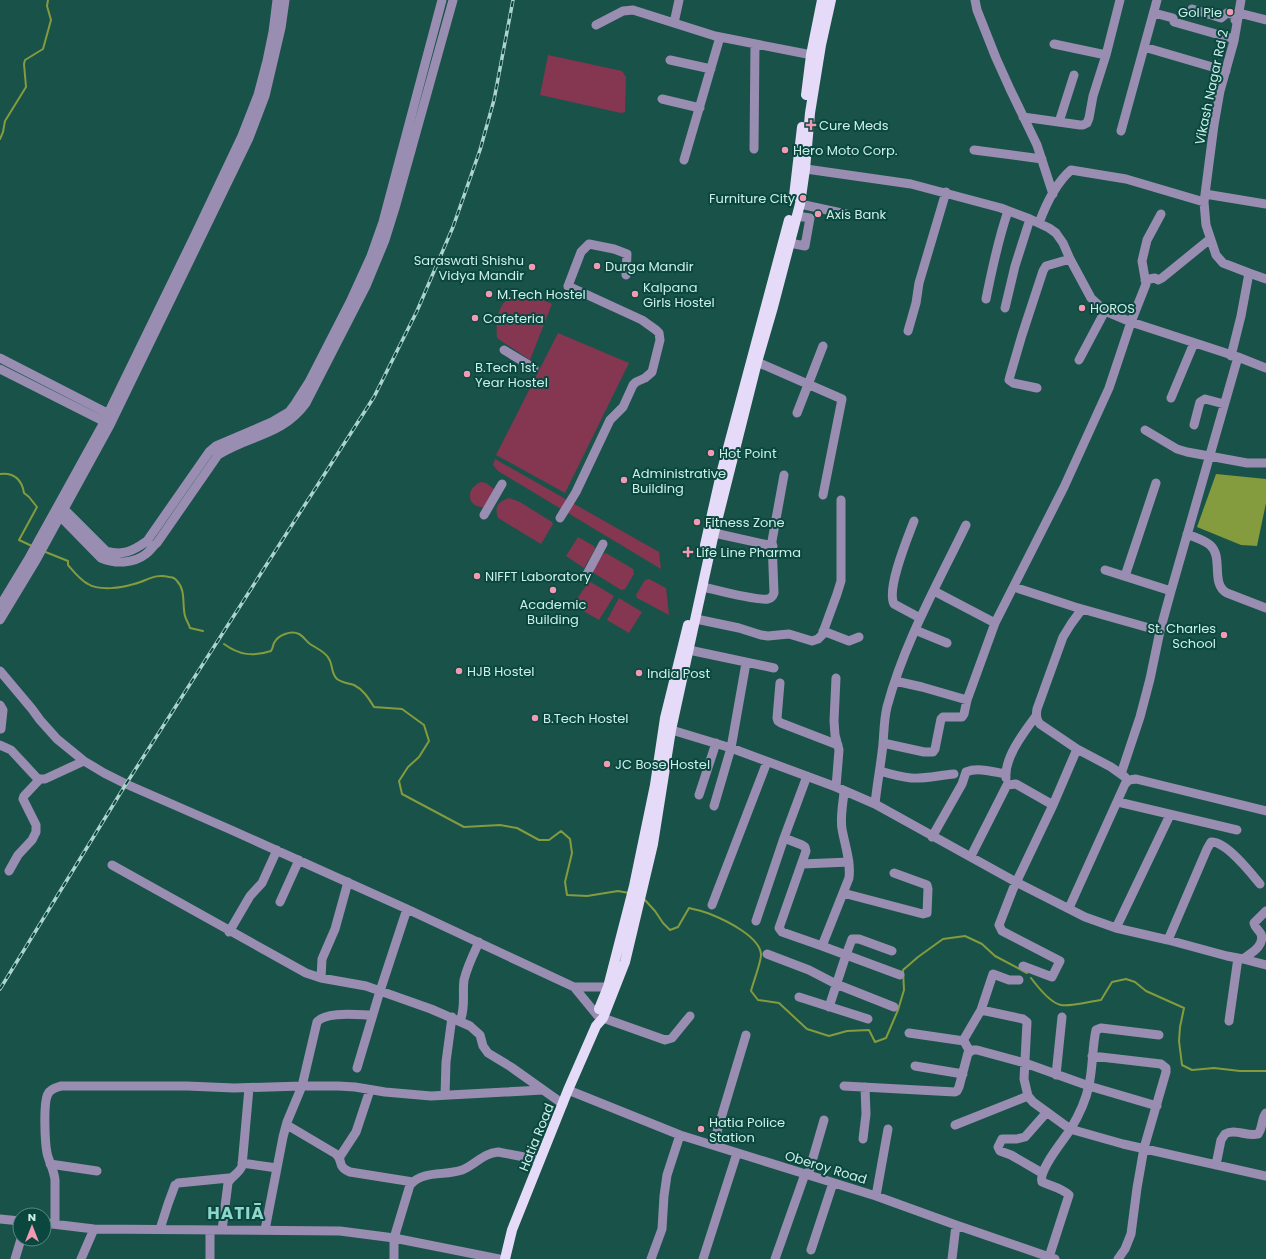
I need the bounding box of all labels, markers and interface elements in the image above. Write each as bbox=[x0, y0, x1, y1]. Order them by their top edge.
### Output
place label: Gol Pie bbox=[1178, 3, 1222, 22]
marker: Gol Pie bbox=[1225, 7, 1235, 17]
street label: Vikash Nagar Rd 2 bbox=[1190, 28, 1233, 147]
place label: Cure Meds bbox=[819, 116, 889, 135]
marker: Cure Meds bbox=[806, 120, 816, 130]
place label: Hero Moto Corp. bbox=[793, 141, 898, 160]
marker: Hero Moto Corp. bbox=[780, 145, 790, 155]
place label: Furniture City bbox=[709, 189, 796, 208]
marker: Furniture City bbox=[798, 193, 808, 203]
place label: Axis Bank bbox=[826, 205, 887, 224]
marker: Axis Bank bbox=[813, 209, 823, 219]
place label: Saraswati Shishu Vidya Mandir bbox=[414, 251, 524, 285]
place label: Durga Mandir bbox=[605, 257, 694, 276]
marker: Durga Mandir bbox=[592, 261, 602, 271]
marker: Saraswati Shishu Vidya Mandir bbox=[527, 262, 537, 272]
place label: Kalpana Girls Hostel bbox=[643, 278, 715, 312]
place label: M.Tech Hostel bbox=[497, 285, 586, 304]
marker: M.Tech Hostel bbox=[484, 289, 494, 299]
marker: Kalpana Girls Hostel bbox=[630, 289, 640, 299]
place label: HOROS bbox=[1090, 299, 1135, 318]
marker: HOROS bbox=[1077, 303, 1087, 313]
place label: Cafeteria bbox=[483, 309, 544, 328]
marker: Cafeteria bbox=[470, 313, 480, 323]
place label: B.Tech 1st Year Hostel bbox=[475, 358, 548, 392]
marker: B.Tech 1st Year Hostel bbox=[462, 369, 472, 379]
place label: Hot Point bbox=[719, 444, 777, 463]
marker: Hot Point bbox=[706, 448, 716, 458]
place label: Administrative Building bbox=[632, 464, 726, 498]
marker: Administrative Building bbox=[619, 475, 629, 485]
place label: Fitness Zone bbox=[705, 513, 785, 532]
marker: Fitness Zone bbox=[692, 517, 702, 527]
place label: Life Line Pharma bbox=[696, 543, 801, 562]
marker: Life Line Pharma bbox=[683, 547, 693, 557]
place label: NIFFT Laboratory bbox=[485, 567, 592, 586]
marker: NIFFT Laboratory bbox=[472, 571, 482, 581]
marker: Academic Building bbox=[548, 585, 558, 595]
place label: Academic Building bbox=[520, 595, 586, 629]
place label: St. Charles School bbox=[1147, 619, 1216, 653]
marker: St. Charles School bbox=[1219, 630, 1229, 640]
place label: HJB Hostel bbox=[467, 662, 534, 681]
place label: India Post bbox=[647, 664, 710, 683]
marker: HJB Hostel bbox=[454, 666, 464, 676]
marker: India Post bbox=[634, 668, 644, 678]
place label: B.Tech Hostel bbox=[543, 709, 629, 728]
marker: B.Tech Hostel bbox=[530, 713, 540, 723]
place label: JC Bose Hostel bbox=[615, 755, 710, 774]
marker: JC Bose Hostel bbox=[602, 759, 612, 769]
street label: Hatia Road bbox=[514, 1100, 559, 1174]
place label: Hatia Police Station bbox=[709, 1113, 785, 1147]
marker: Hatia Police Station bbox=[696, 1124, 706, 1134]
street label: Oberoy Road bbox=[783, 1146, 869, 1189]
district label: HATIĀ bbox=[207, 1201, 265, 1225]
north arrow bbox=[12, 1207, 52, 1247]
text: N bbox=[28, 1209, 36, 1225]

